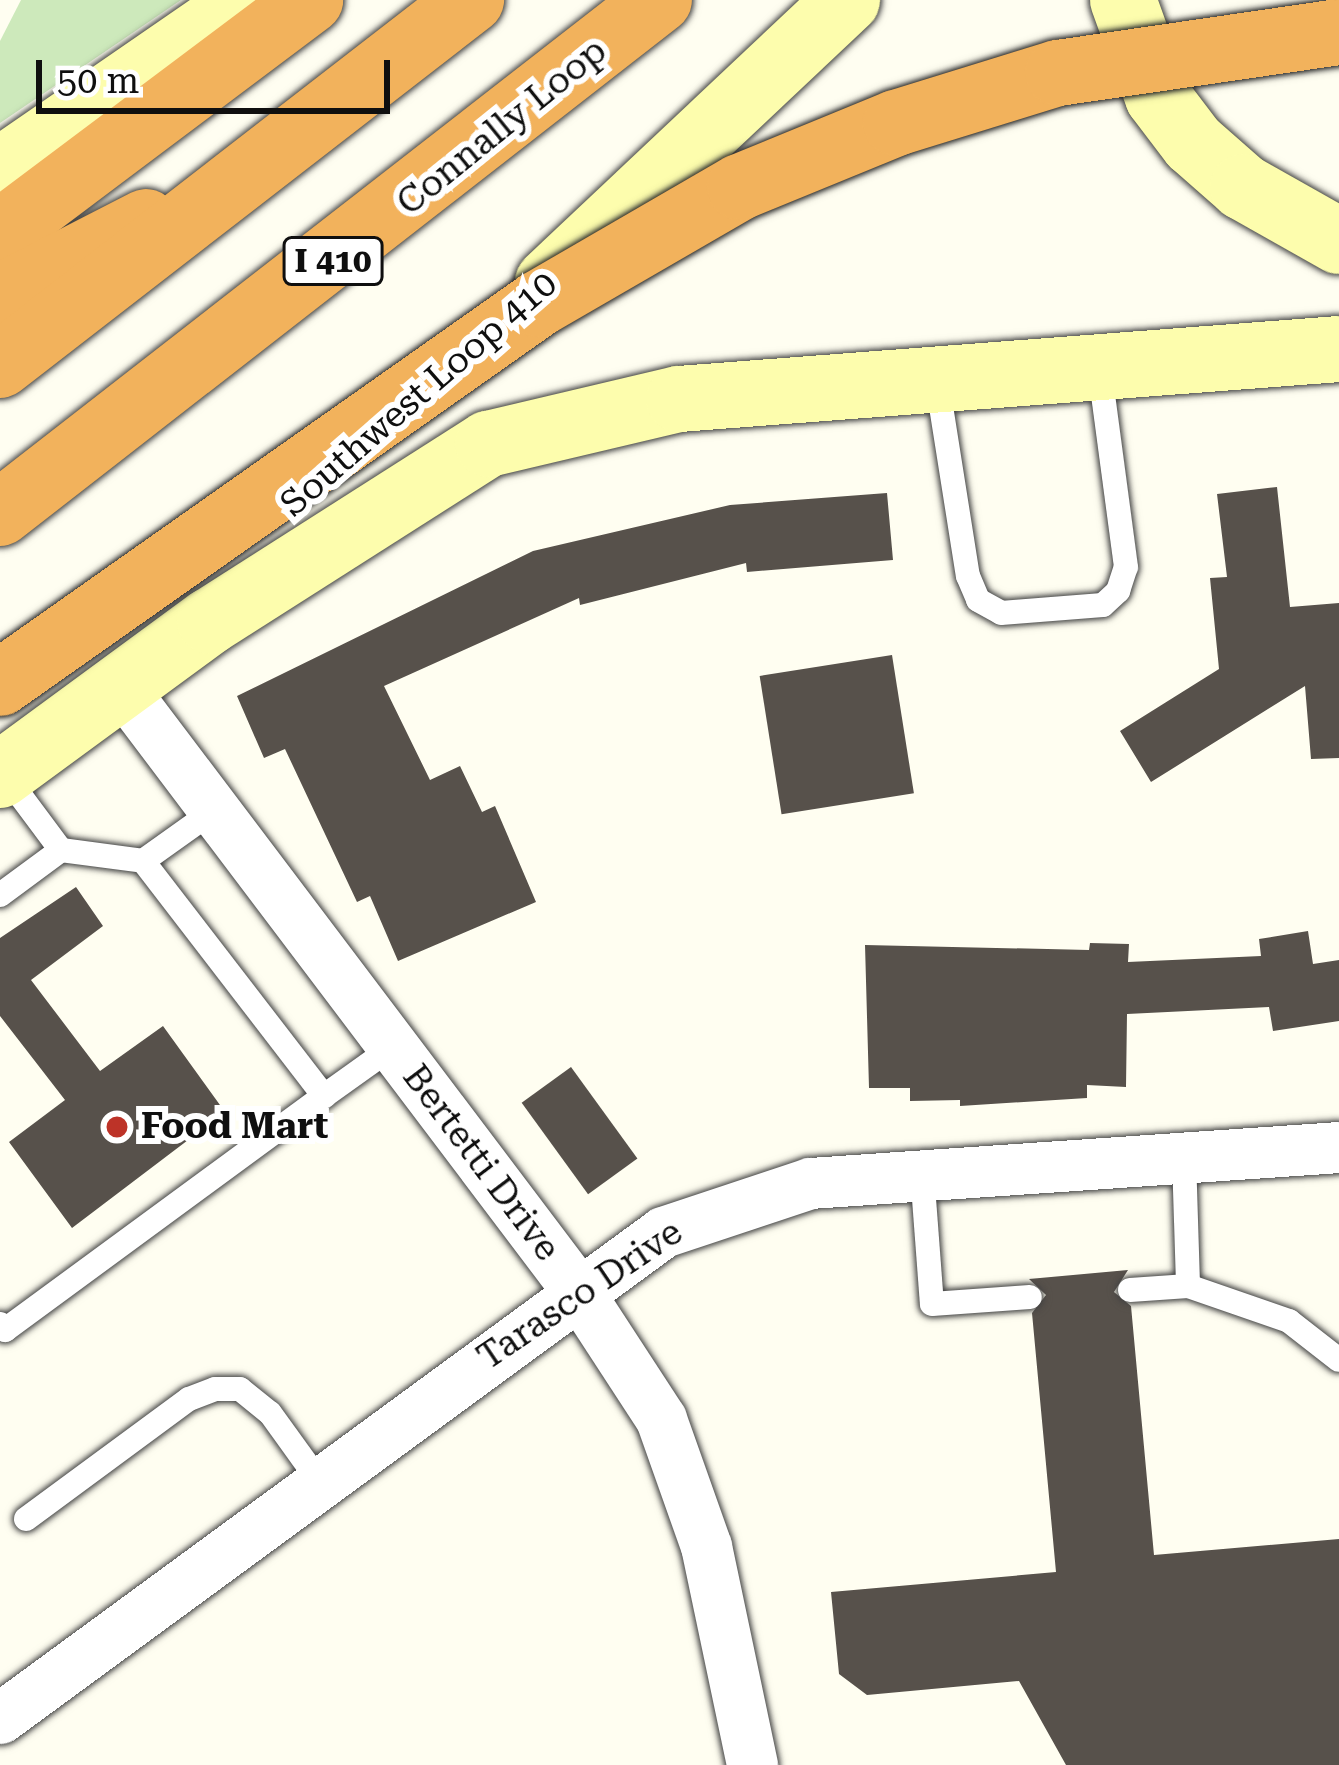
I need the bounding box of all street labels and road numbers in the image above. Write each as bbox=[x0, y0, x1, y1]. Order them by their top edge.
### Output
street label: Connally Loop bbox=[389, 29, 615, 225]
road number: I 410 bbox=[282, 234, 384, 288]
street label: Southwest Loop 410 bbox=[272, 262, 566, 526]
street label: Bertetti Drive bbox=[393, 1057, 569, 1269]
street label: Tarasco Drive bbox=[469, 1211, 691, 1379]

